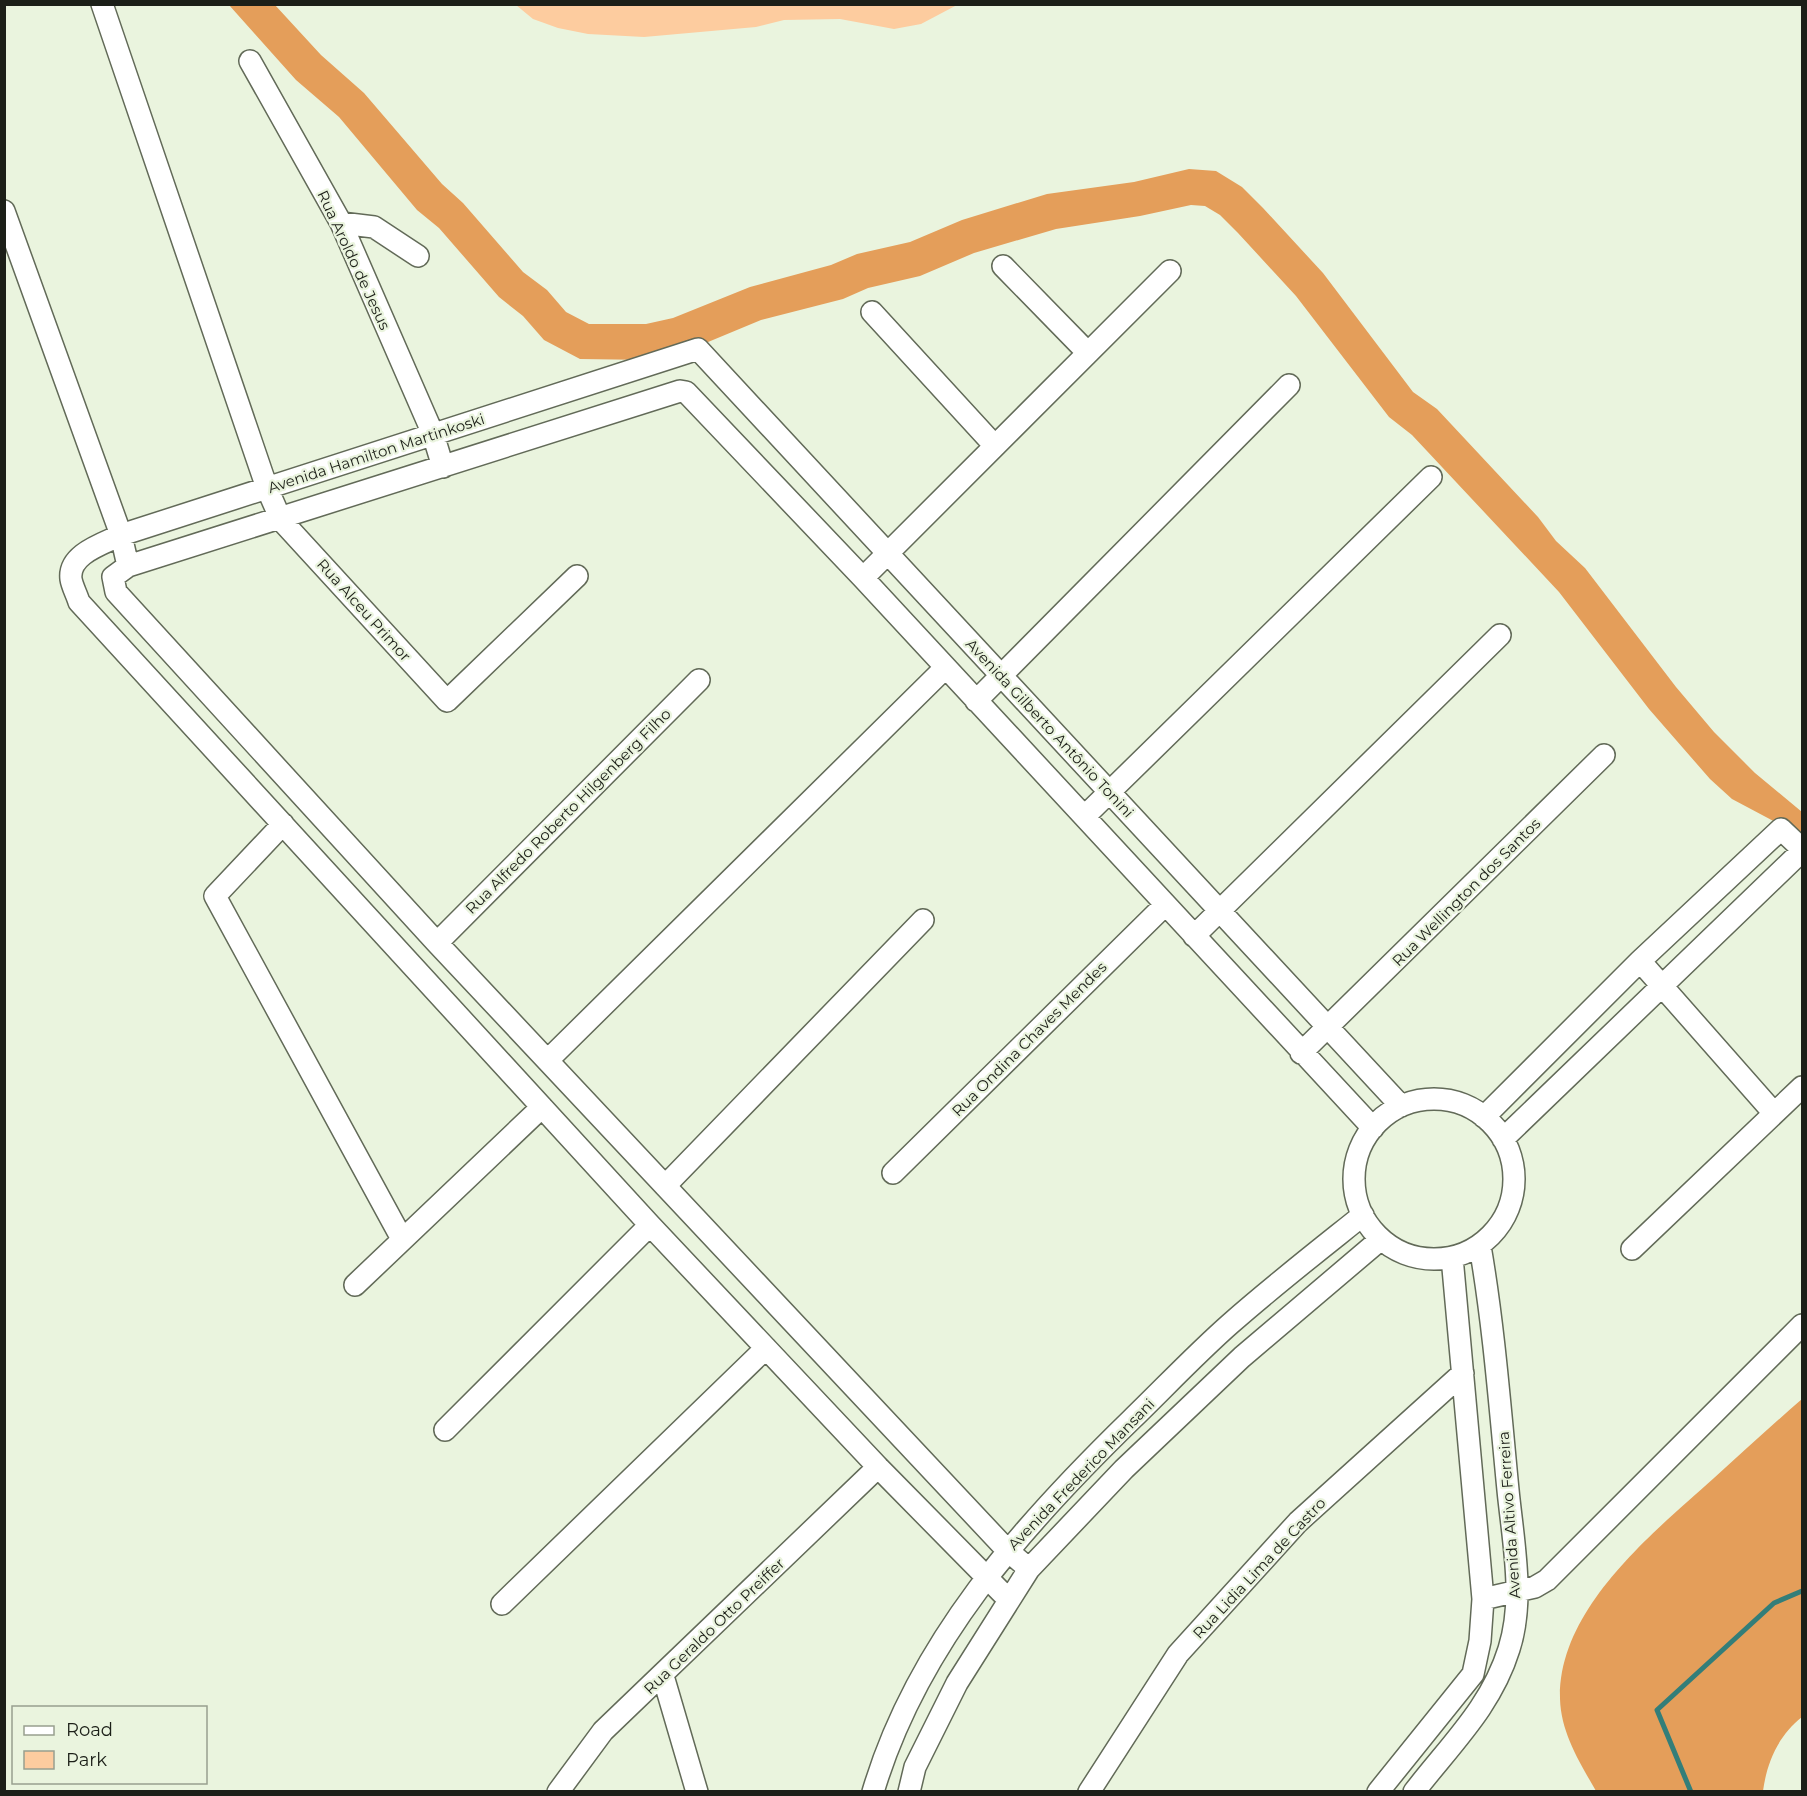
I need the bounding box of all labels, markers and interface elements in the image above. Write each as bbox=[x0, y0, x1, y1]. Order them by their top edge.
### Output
street label: Rua Aroldo de Jesus bbox=[313, 187, 395, 333]
street label: Avenida Hamilton Martinkoski bbox=[265, 409, 487, 497]
street label: Rua Alceu Primor bbox=[313, 555, 415, 665]
street label: Avenida Gilberto Antônio Tonini bbox=[962, 635, 1138, 821]
street label: Rua Alfredo Roberto Hilgenberg Filho bbox=[461, 704, 675, 918]
street label: Rua Wellington dos Santos bbox=[1388, 814, 1544, 970]
street label: Rua Ondina Chaves Mendes bbox=[948, 958, 1110, 1120]
street label: Avenida Frederico Mansani bbox=[1004, 1394, 1158, 1554]
street label: Avenida Altivo Ferreira bbox=[1494, 1431, 1524, 1599]
street label: Rua Lidia Lima de Castro bbox=[1189, 1493, 1329, 1643]
street label: Rua Geraldo Otto Preiffer bbox=[640, 1554, 788, 1698]
legend bbox=[12, 1706, 207, 1784]
text: Road bbox=[66, 1719, 113, 1741]
text: Park bbox=[66, 1749, 107, 1771]

